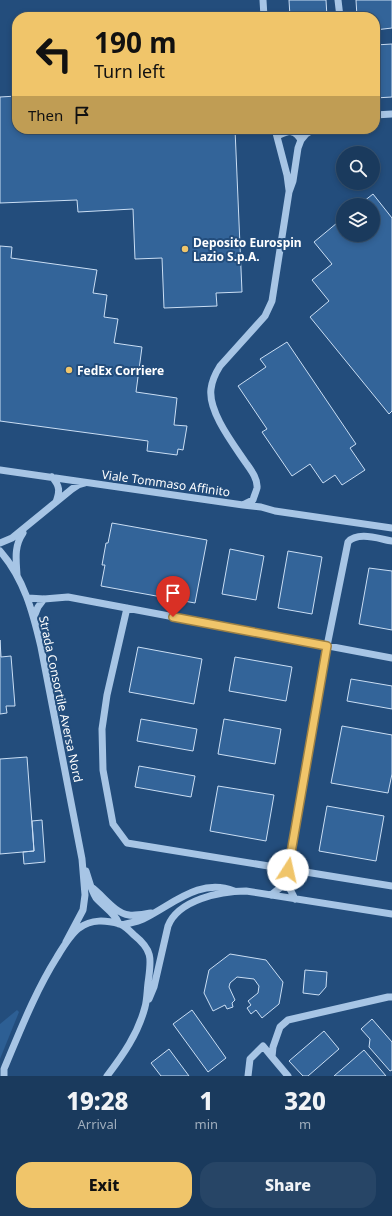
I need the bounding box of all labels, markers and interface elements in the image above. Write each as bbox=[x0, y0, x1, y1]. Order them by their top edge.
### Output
text: 190 m bbox=[94, 23, 177, 61]
icon: left bbox=[28, 28, 80, 80]
text: Turn left bbox=[94, 59, 165, 83]
icon: arrive bbox=[71, 104, 93, 126]
text: Then bbox=[28, 105, 63, 125]
map controls bbox=[336, 146, 380, 242]
button: search bbox=[336, 146, 380, 190]
button: layers bbox=[336, 198, 380, 242]
place label: Deposito Eurospin Lazio S.p.A. bbox=[193, 234, 302, 265]
marker: Deposito Eurospin Lazio S.p.A. bbox=[180, 244, 190, 254]
place label: FedEx Corriere bbox=[77, 362, 164, 379]
marker: FedEx Corriere bbox=[64, 365, 74, 375]
street label: Viale Tommaso Affinito bbox=[101, 466, 231, 500]
pin bbox=[156, 576, 190, 617]
icon: arrive bbox=[162, 582, 184, 604]
street label: Strada Consortile Aversa Nord bbox=[35, 614, 87, 784]
position arrow bbox=[267, 849, 309, 891]
text: 19:28 bbox=[66, 1084, 128, 1117]
text: 1 bbox=[199, 1084, 213, 1117]
text: 320 bbox=[284, 1084, 326, 1117]
text: Arrival bbox=[77, 1115, 117, 1133]
text: min bbox=[195, 1115, 218, 1133]
text: m bbox=[299, 1115, 311, 1133]
button: Exit bbox=[16, 1162, 192, 1208]
button: Share bbox=[200, 1162, 376, 1208]

